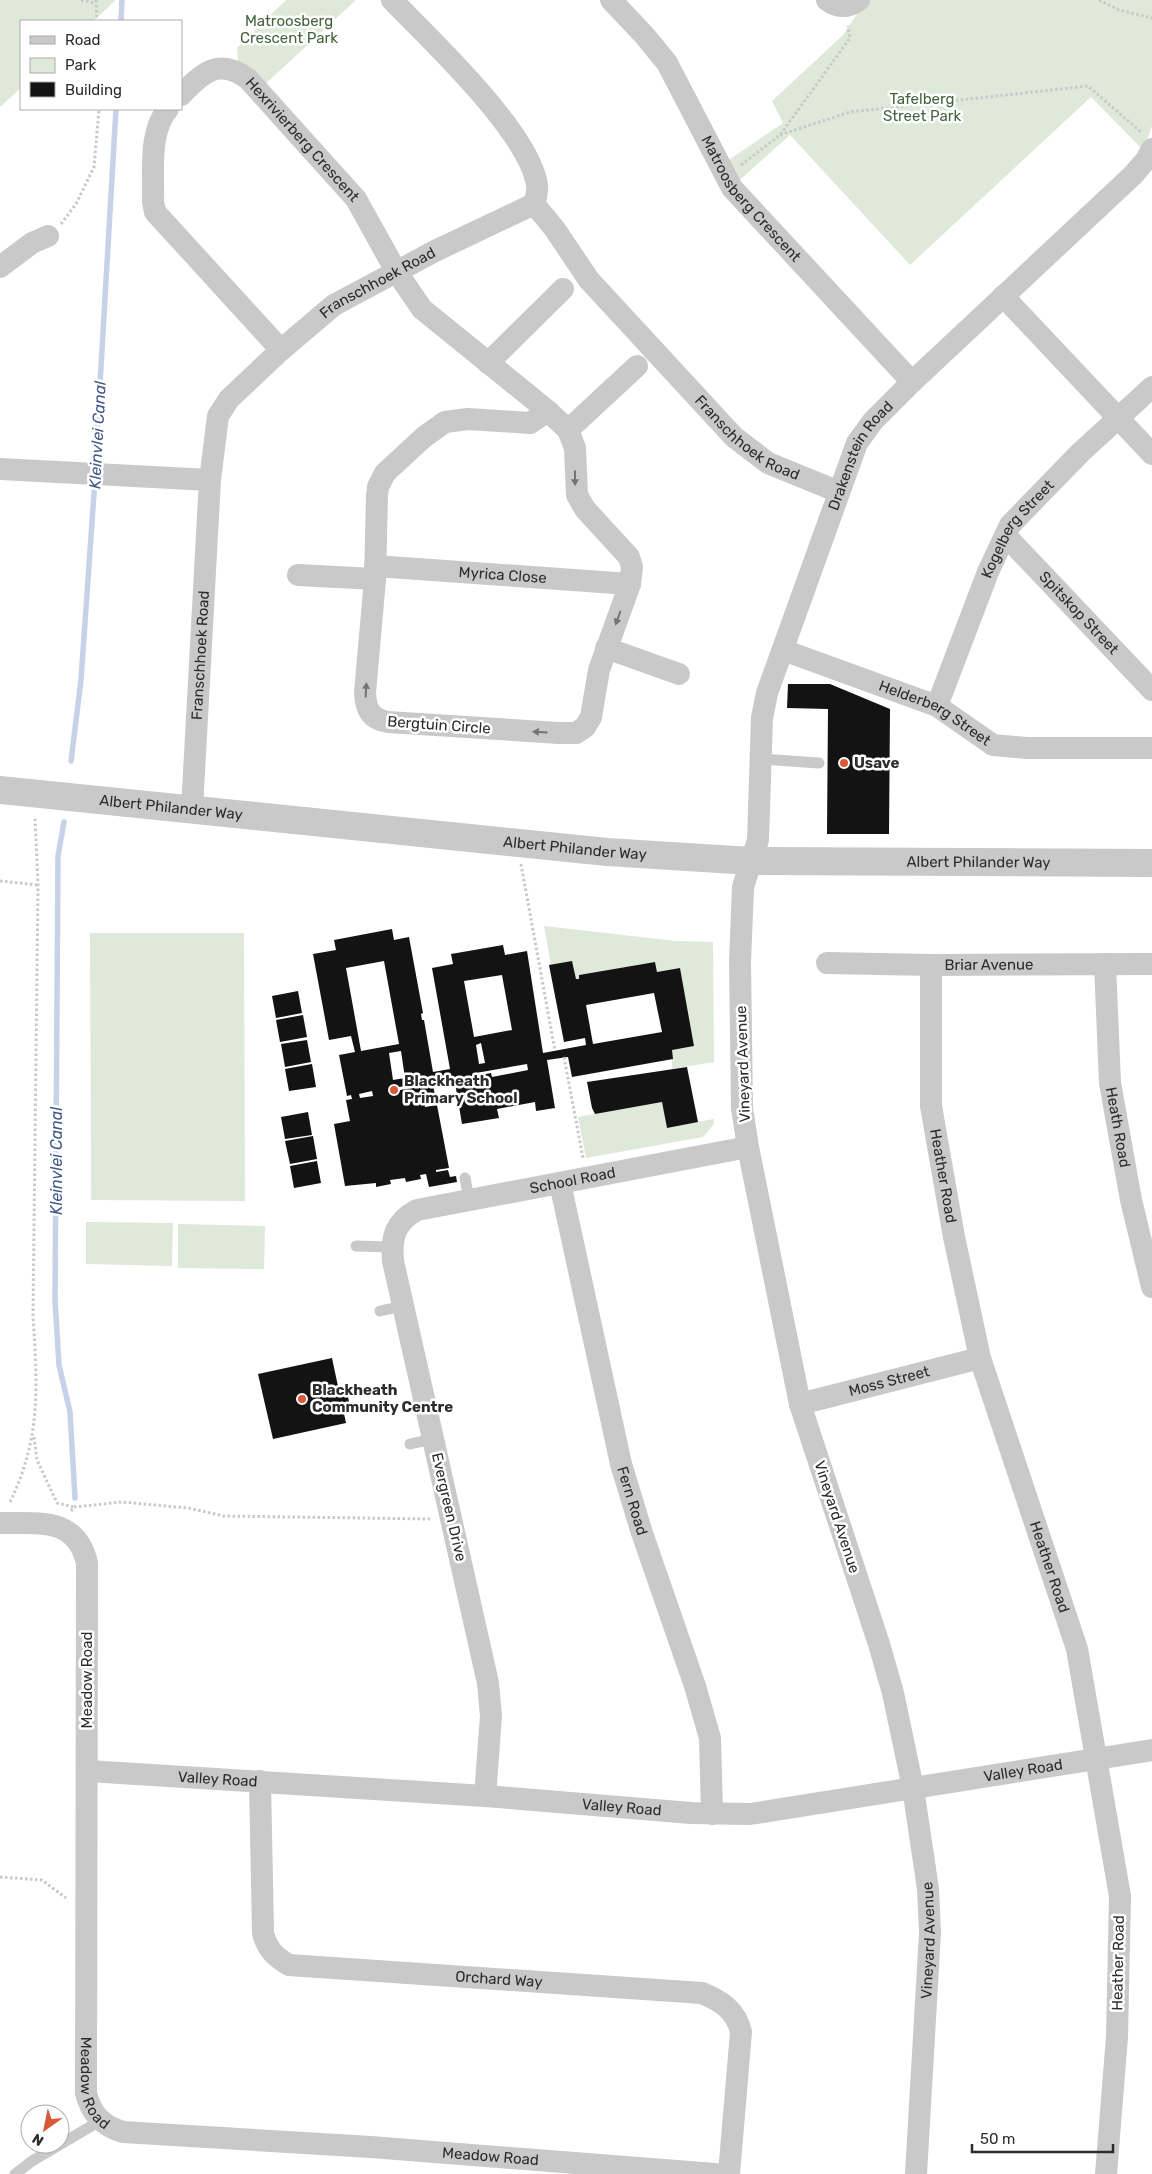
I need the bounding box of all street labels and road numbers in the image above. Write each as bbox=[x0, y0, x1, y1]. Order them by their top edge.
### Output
street label: Hexrivierberg Crescent bbox=[242, 74, 363, 206]
street label: Matroosberg Crescent bbox=[697, 133, 805, 266]
street label: Franschhoek Road bbox=[316, 243, 438, 322]
street label: Franschhoek Road bbox=[691, 392, 802, 484]
street label: Drakenstein Road bbox=[824, 397, 897, 513]
street label: Kogelberg Street bbox=[977, 476, 1058, 581]
street label: Myrica Close bbox=[458, 563, 547, 587]
street label: Spitskop Street bbox=[1035, 568, 1123, 658]
street label: Franschhoek Road bbox=[188, 590, 213, 720]
street label: Helderberg Street bbox=[876, 677, 994, 750]
street label: Bergtuin Circle bbox=[387, 712, 491, 738]
street label: Albert Philander Way bbox=[99, 791, 244, 824]
street label: Albert Philander Way bbox=[502, 832, 647, 863]
street label: Albert Philander Way bbox=[907, 853, 1051, 871]
street label: Briar Avenue bbox=[944, 956, 1033, 974]
street label: Vineyard Avenue bbox=[732, 1005, 754, 1123]
street label: Heath Road bbox=[1102, 1085, 1134, 1169]
street label: Heather Road bbox=[926, 1127, 960, 1224]
street label: School Road bbox=[528, 1163, 617, 1197]
street label: Moss Street bbox=[847, 1362, 932, 1400]
street label: Evergreen Drive bbox=[428, 1451, 470, 1563]
street label: Vineyard Avenue bbox=[810, 1459, 864, 1575]
street label: Fern Road bbox=[613, 1464, 651, 1537]
street label: Heather Road bbox=[1026, 1519, 1073, 1615]
street label: Meadow Road bbox=[78, 1632, 96, 1728]
street label: Valley Road bbox=[982, 1755, 1064, 1786]
street label: Valley Road bbox=[177, 1768, 258, 1791]
street label: Valley Road bbox=[581, 1795, 662, 1820]
street label: Vineyard Avenue bbox=[917, 1881, 939, 1999]
street label: Heather Road bbox=[1108, 1915, 1128, 2011]
street label: Orchard Way bbox=[455, 1967, 543, 1991]
street label: Meadow Road bbox=[77, 2037, 113, 2133]
street label: Meadow Road bbox=[442, 2144, 540, 2169]

